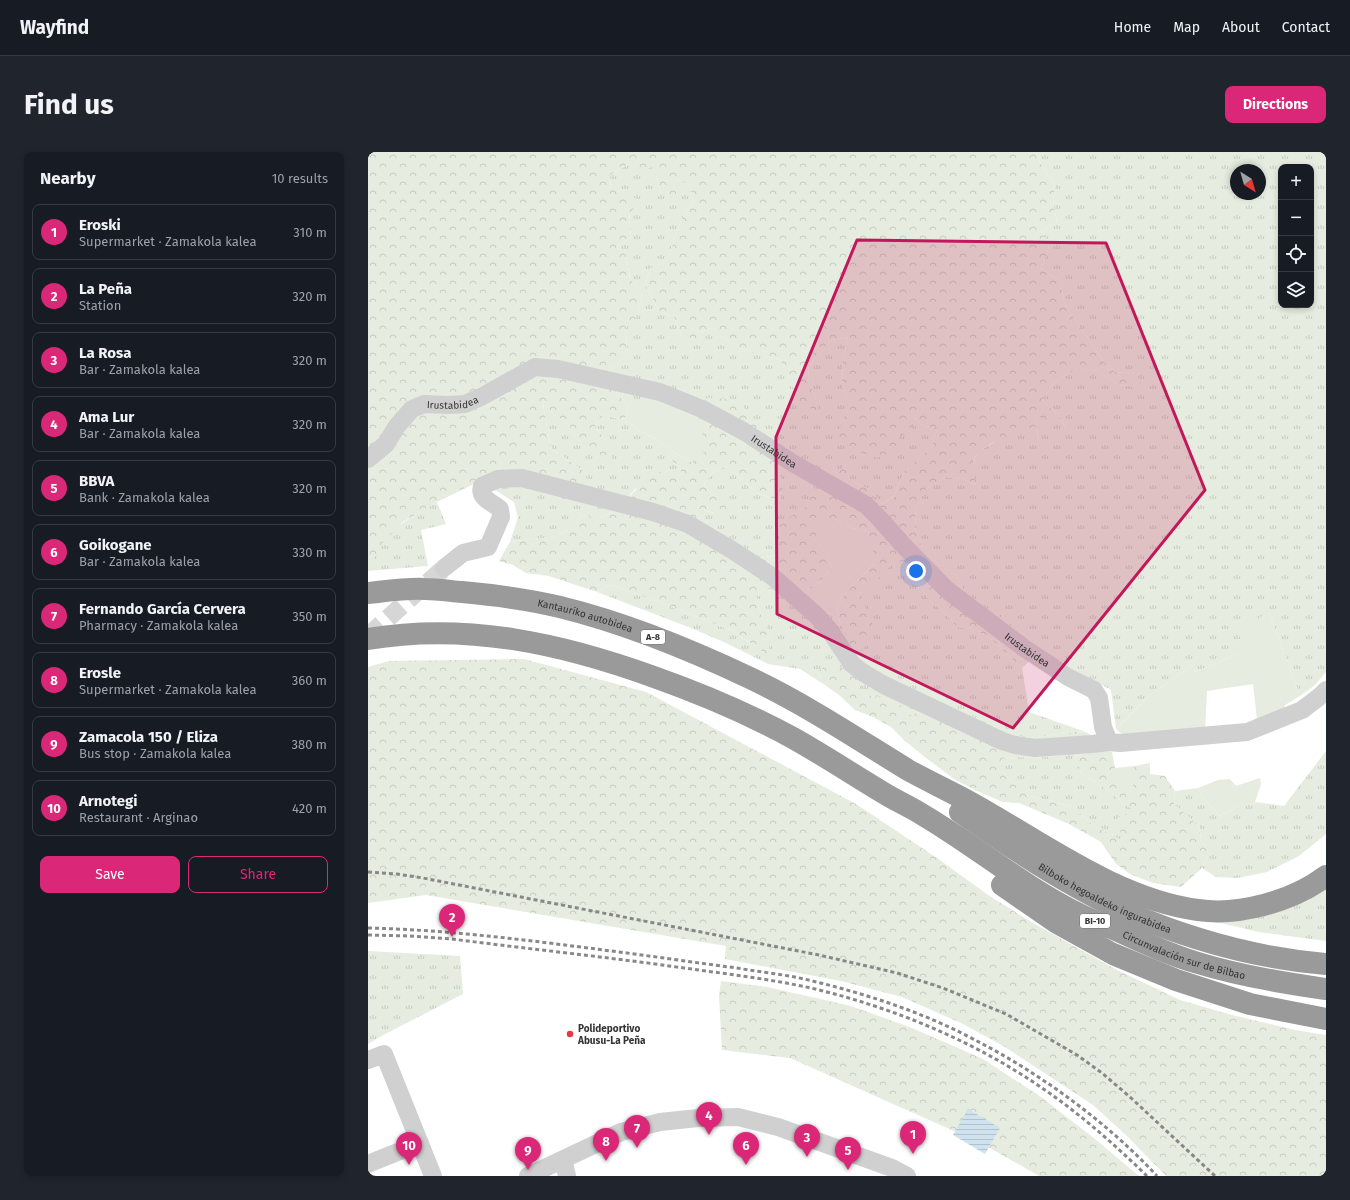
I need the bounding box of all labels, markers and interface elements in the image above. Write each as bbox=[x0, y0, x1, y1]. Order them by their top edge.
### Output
text: Wayfind bbox=[20, 16, 89, 39]
text: Home bbox=[1114, 19, 1151, 36]
text: Map bbox=[1173, 19, 1200, 36]
text: About bbox=[1222, 19, 1260, 36]
text: Contact bbox=[1282, 19, 1330, 36]
button: Directions bbox=[1225, 86, 1326, 123]
text: Find us bbox=[24, 88, 114, 121]
north arrow bbox=[1230, 164, 1266, 200]
map controls bbox=[1278, 164, 1314, 308]
button: + bbox=[1278, 164, 1314, 200]
text: Nearby bbox=[40, 168, 95, 189]
text: 10 results bbox=[272, 171, 328, 186]
button: − bbox=[1278, 200, 1314, 236]
text: Eroski bbox=[79, 216, 121, 234]
text: 1 bbox=[51, 225, 57, 240]
text: 310 m bbox=[293, 225, 327, 240]
text: Supermarket · Zamakola kalea bbox=[79, 234, 256, 249]
button: locate bbox=[1278, 236, 1314, 272]
button: layers bbox=[1278, 272, 1314, 308]
text: La Peña bbox=[79, 280, 132, 298]
text: 2 bbox=[51, 289, 57, 304]
text: 320 m bbox=[292, 289, 327, 304]
text: Station bbox=[79, 298, 121, 313]
text: La Rosa bbox=[79, 344, 131, 362]
text: 3 bbox=[51, 353, 57, 368]
text: 320 m bbox=[292, 353, 327, 368]
text: Bar · Zamakola kalea bbox=[79, 362, 200, 377]
street label: Irustabidea bbox=[427, 394, 480, 412]
text: Ama Lur bbox=[79, 408, 134, 426]
text: 4 bbox=[50, 417, 58, 432]
text: 320 m bbox=[292, 417, 327, 432]
text: Bar · Zamakola kalea bbox=[79, 426, 200, 441]
street label: Irustabidea bbox=[749, 433, 799, 471]
text: BBVA bbox=[79, 472, 114, 490]
text: 5 bbox=[51, 481, 57, 496]
text: 320 m bbox=[292, 481, 327, 496]
text: Bank · Zamakola kalea bbox=[79, 490, 210, 505]
text: Goikogane bbox=[79, 536, 152, 554]
text: 6 bbox=[50, 545, 58, 560]
text: 330 m bbox=[292, 545, 327, 560]
text: Bar · Zamakola kalea bbox=[79, 554, 200, 569]
your location bbox=[906, 561, 926, 581]
street label: Kantauriko autobidea bbox=[536, 597, 634, 635]
text: Fernando García Cervera bbox=[79, 600, 246, 618]
text: 7 bbox=[51, 609, 57, 624]
text: 350 m bbox=[292, 609, 327, 624]
text: Pharmacy · Zamakola kalea bbox=[79, 618, 238, 633]
road number: A-8 bbox=[641, 630, 665, 644]
street label: Irustabidea bbox=[1002, 631, 1051, 670]
text: Erosle bbox=[79, 664, 121, 682]
text: 8 bbox=[50, 673, 58, 688]
text: 360 m bbox=[292, 673, 327, 688]
text: Supermarket · Zamakola kalea bbox=[79, 682, 256, 697]
text: Zamacola 150 / Eliza bbox=[79, 728, 218, 746]
text: 9 bbox=[50, 737, 58, 752]
text: 380 m bbox=[292, 737, 327, 752]
text: Bus stop · Zamakola kalea bbox=[79, 746, 231, 761]
text: Arnotegi bbox=[79, 792, 138, 810]
text: 10 bbox=[47, 801, 61, 816]
text: 420 m bbox=[292, 801, 327, 816]
text: Restaurant · Arginao bbox=[79, 810, 198, 825]
button: Save bbox=[40, 856, 180, 893]
button: Share bbox=[188, 856, 328, 893]
street label: Bilboko hegoaldeko ingurabidea bbox=[1036, 861, 1173, 936]
pin: 2 bbox=[439, 904, 465, 937]
road number: BI-10 bbox=[1080, 914, 1110, 928]
street label: Circunvalación sur de Bilbao bbox=[1121, 929, 1247, 982]
place label: Polideportivo Abusu-La Peña bbox=[577, 1023, 646, 1047]
marker: Polideportivo Abusu-La Peña bbox=[565, 1029, 575, 1039]
pin: 4 bbox=[696, 1102, 722, 1135]
pin: 7 bbox=[624, 1115, 650, 1148]
pin: 1 bbox=[900, 1121, 926, 1154]
pin: 3 bbox=[794, 1124, 820, 1157]
pin: 8 bbox=[593, 1128, 619, 1161]
pin: 10 bbox=[396, 1132, 422, 1165]
pin: 6 bbox=[733, 1132, 759, 1165]
pin: 9 bbox=[515, 1137, 541, 1170]
pin: 5 bbox=[835, 1137, 861, 1170]

